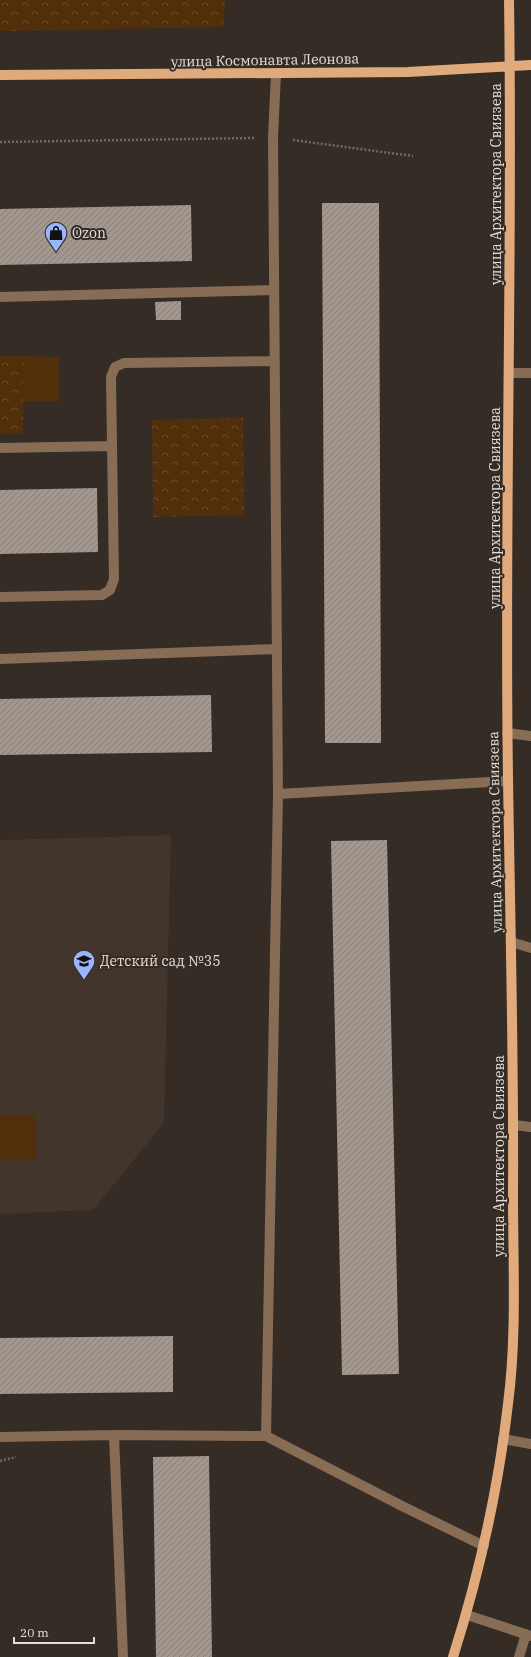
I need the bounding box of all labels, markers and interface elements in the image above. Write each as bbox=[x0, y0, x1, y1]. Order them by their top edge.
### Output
street label: улица Космонавта Леонова bbox=[171, 49, 360, 71]
street label: улица Архитектора Свиязева bbox=[487, 83, 505, 285]
shop icon: Ozon bbox=[43, 220, 69, 253]
place label: Ozon bbox=[72, 224, 106, 242]
street label: улица Архитектора Свиязева bbox=[486, 407, 504, 609]
street label: улица Архитектора Свиязева bbox=[484, 731, 506, 933]
school or university icon: Детский сад №35 bbox=[71, 948, 97, 981]
place label: Детский сад №35 bbox=[100, 952, 221, 970]
street label: улица Архитектора Свиязева bbox=[490, 1055, 508, 1257]
scale bar bbox=[14, 1619, 94, 1645]
text: 20 m bbox=[20, 1625, 49, 1640]

